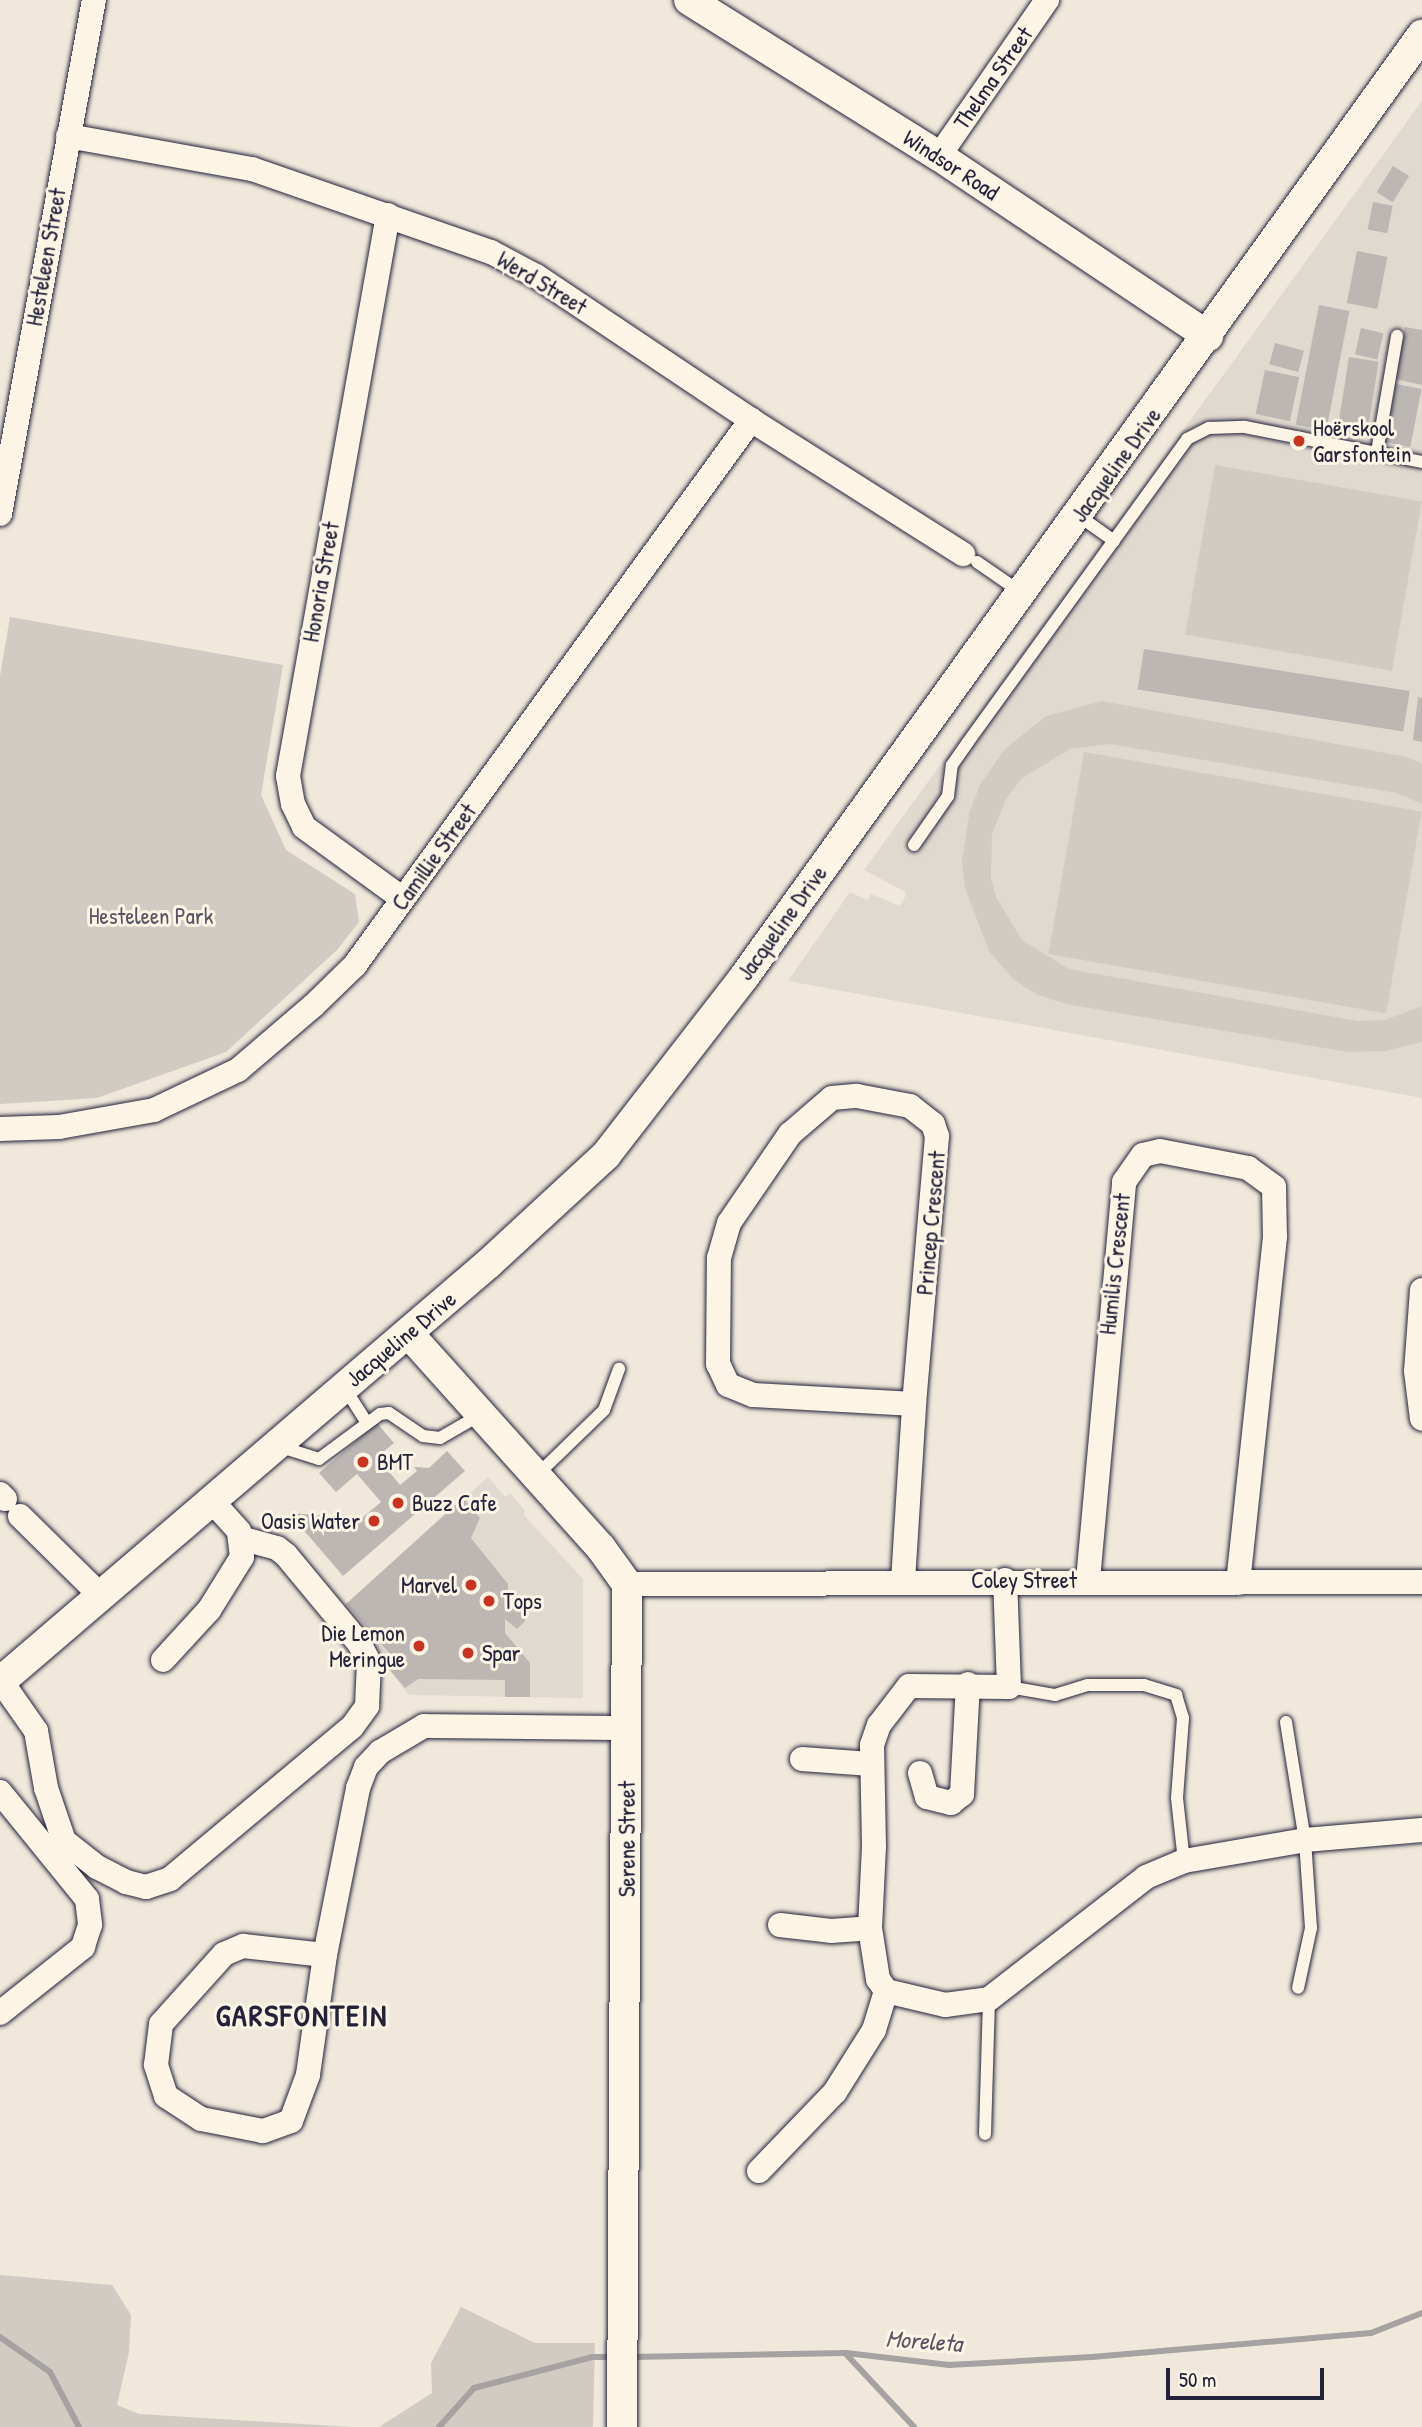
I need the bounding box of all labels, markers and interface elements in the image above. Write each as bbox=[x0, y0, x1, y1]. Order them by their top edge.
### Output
street label: Thelma Street bbox=[948, 21, 1038, 135]
street label: Windsor Road bbox=[898, 124, 1004, 206]
street label: Hesteleen Street bbox=[20, 186, 72, 328]
street label: Werd Street bbox=[492, 245, 592, 321]
street label: Jacqueline Drive bbox=[1065, 402, 1167, 528]
place label: Hoërskool Garsfontein bbox=[1313, 414, 1411, 468]
marker: Hoërskool Garsfontein bbox=[1291, 433, 1307, 449]
street label: Honoria Street bbox=[297, 520, 345, 644]
street label: Camillie Street bbox=[386, 798, 482, 916]
street label: Jacqueline Drive bbox=[731, 860, 833, 986]
park label: Hesteleen Park bbox=[89, 902, 213, 930]
street label: Princep Crescent bbox=[911, 1150, 951, 1296]
street label: Humilis Crescent bbox=[1094, 1192, 1136, 1336]
street label: Jacqueline Drive bbox=[340, 1285, 462, 1393]
place label: BMT bbox=[377, 1448, 413, 1476]
marker: BMT bbox=[355, 1454, 371, 1470]
place label: Buzz Cafe bbox=[412, 1489, 497, 1517]
marker: Buzz Cafe bbox=[390, 1495, 406, 1511]
place label: Oasis Water bbox=[261, 1507, 360, 1535]
marker: Oasis Water bbox=[366, 1513, 382, 1529]
street label: Coley Street bbox=[971, 1566, 1077, 1594]
place label: Marvel bbox=[401, 1571, 457, 1599]
marker: Marvel bbox=[463, 1577, 479, 1593]
place label: Tops bbox=[503, 1587, 542, 1615]
marker: Tops bbox=[481, 1593, 497, 1609]
place label: Die Lemon Meringue bbox=[321, 1619, 405, 1673]
marker: Die Lemon Meringue bbox=[411, 1638, 427, 1654]
place label: Spar bbox=[482, 1639, 520, 1667]
marker: Spar bbox=[460, 1645, 476, 1661]
street label: Serene Street bbox=[613, 1781, 641, 1897]
district label: GARSFONTEIN bbox=[217, 1997, 387, 2033]
water label: Moreleta bbox=[885, 2324, 963, 2358]
scale bar bbox=[1170, 2354, 1328, 2398]
text: 50 m bbox=[1179, 2365, 1216, 2394]

